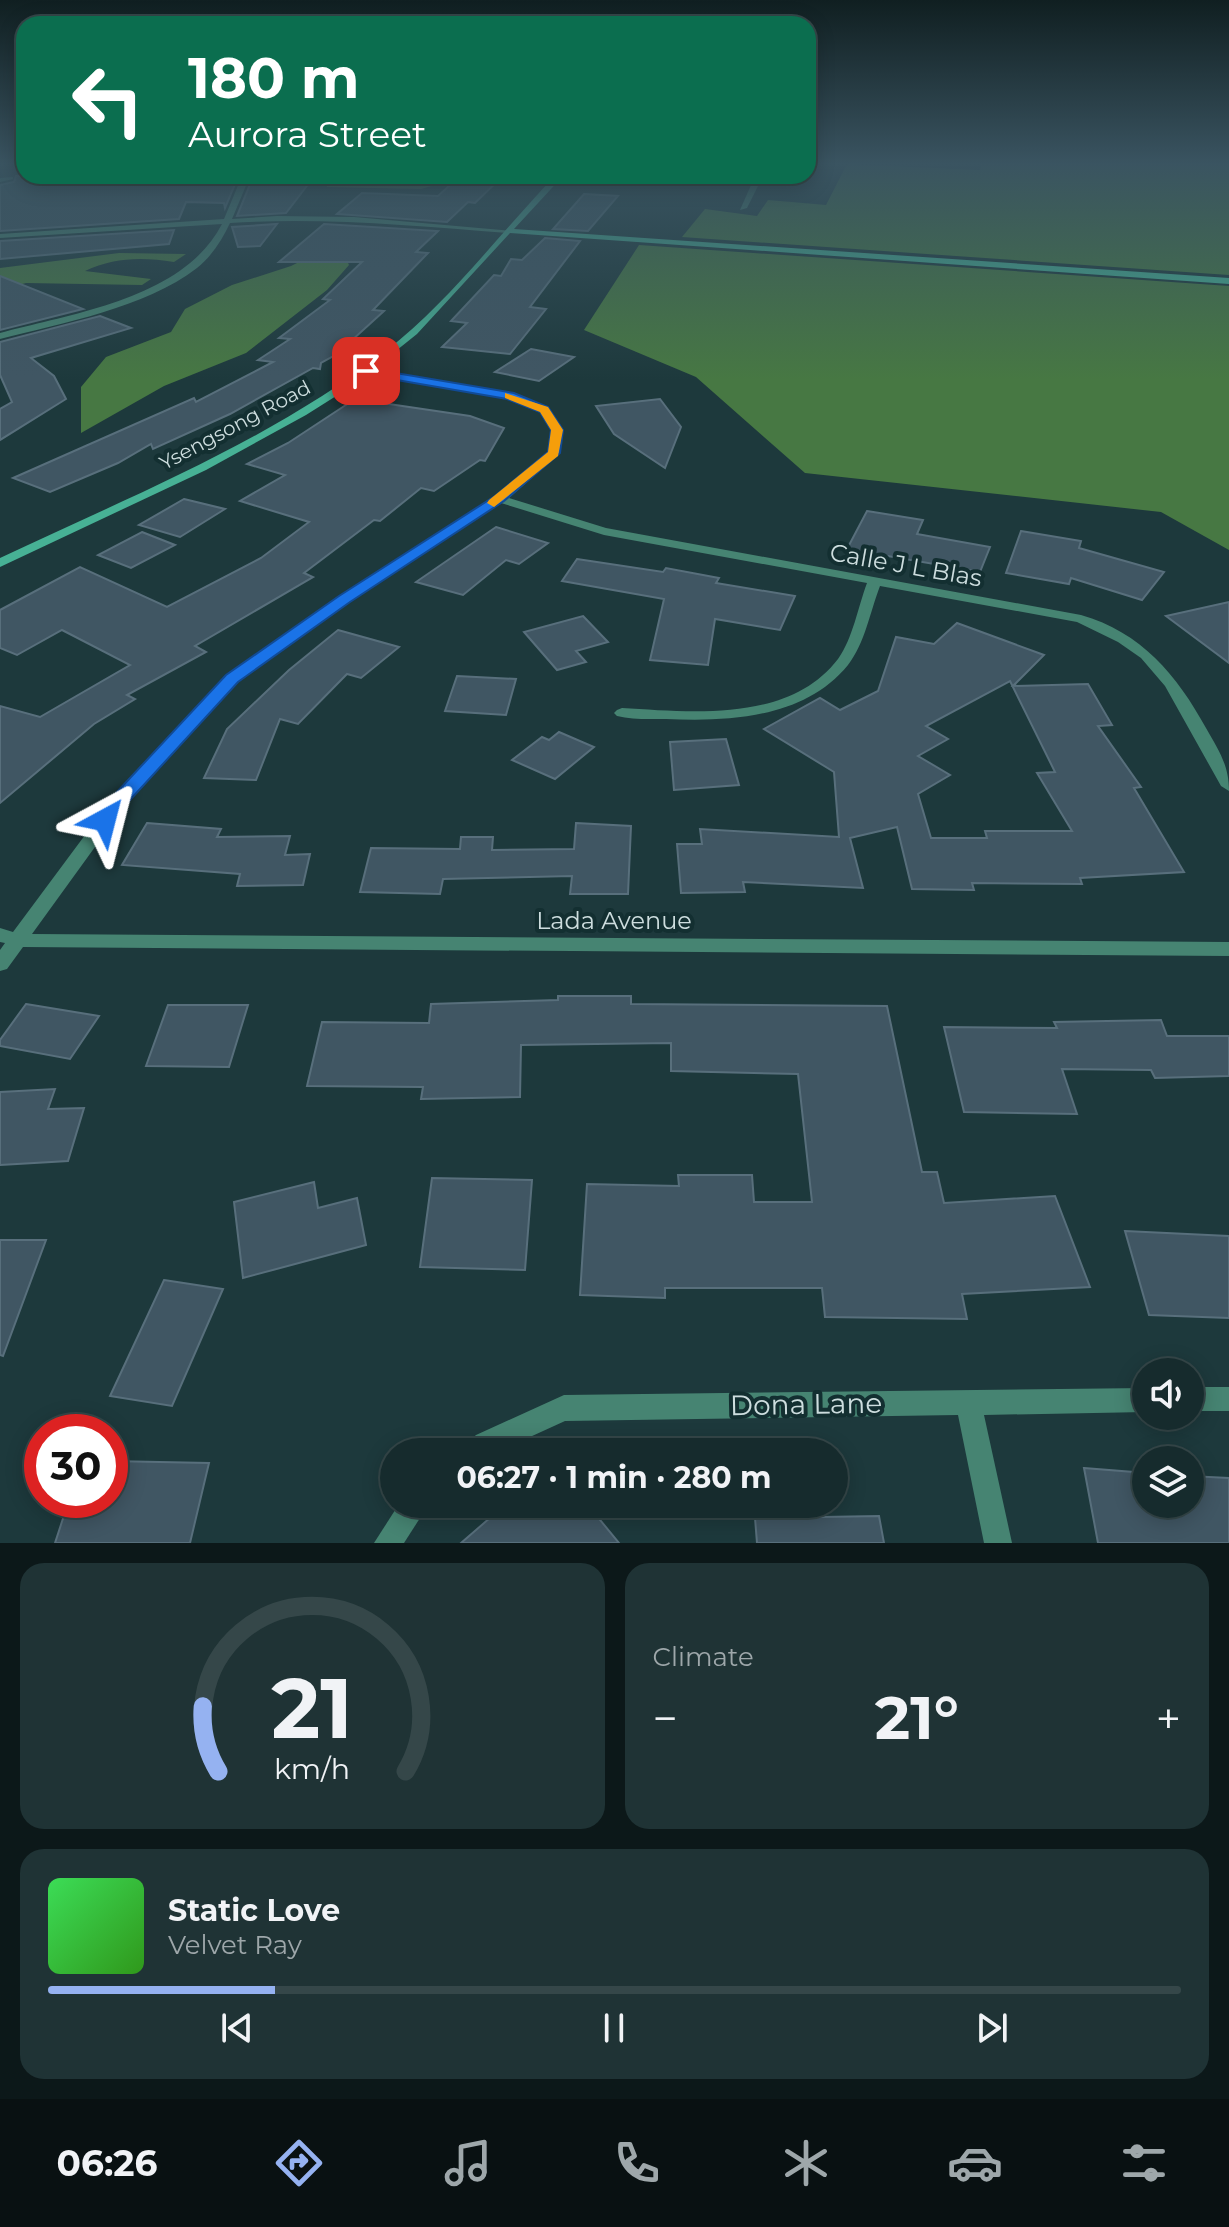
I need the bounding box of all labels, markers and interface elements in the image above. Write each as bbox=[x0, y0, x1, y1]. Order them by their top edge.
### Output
text: 180 m bbox=[188, 44, 360, 112]
icon: left bbox=[56, 48, 160, 152]
text: Aurora Street bbox=[188, 112, 427, 156]
pin bbox=[332, 337, 400, 405]
icon: arrive bbox=[344, 349, 388, 393]
street label: Ysengsong Road bbox=[155, 375, 315, 475]
street label: Calle J L Blas bbox=[828, 537, 984, 593]
position arrow bbox=[63, 778, 147, 862]
street label: Lada Avenue bbox=[536, 906, 692, 935]
map controls bbox=[1132, 1358, 1204, 1518]
button: sound bbox=[1132, 1358, 1204, 1430]
street label: Dona Lane bbox=[730, 1386, 882, 1422]
speed limit sign: 30 bbox=[24, 1414, 128, 1518]
button: layers bbox=[1132, 1446, 1204, 1518]
text: 06:27 · 1 min · 280 m bbox=[456, 1459, 772, 1496]
text: Climate bbox=[653, 1641, 754, 1673]
text: 21 bbox=[271, 1657, 353, 1759]
text: 21° bbox=[875, 1681, 959, 1754]
text: − bbox=[653, 1691, 678, 1745]
text: + bbox=[1156, 1691, 1181, 1745]
text: km/h bbox=[274, 1751, 350, 1786]
text: Static Love bbox=[168, 1892, 340, 1929]
text: Velvet Ray bbox=[168, 1929, 302, 1961]
icon: previous bbox=[215, 2006, 259, 2050]
icon: pause bbox=[592, 2006, 636, 2050]
icon: next bbox=[970, 2006, 1014, 2050]
icon: directions bbox=[271, 2135, 327, 2191]
icon: music bbox=[440, 2135, 496, 2191]
icon: phone bbox=[609, 2135, 665, 2191]
icon: climate bbox=[778, 2135, 834, 2191]
icon: car bbox=[947, 2135, 1003, 2191]
icon: filters bbox=[1116, 2135, 1172, 2191]
text: 06:26 bbox=[57, 2141, 158, 2185]

